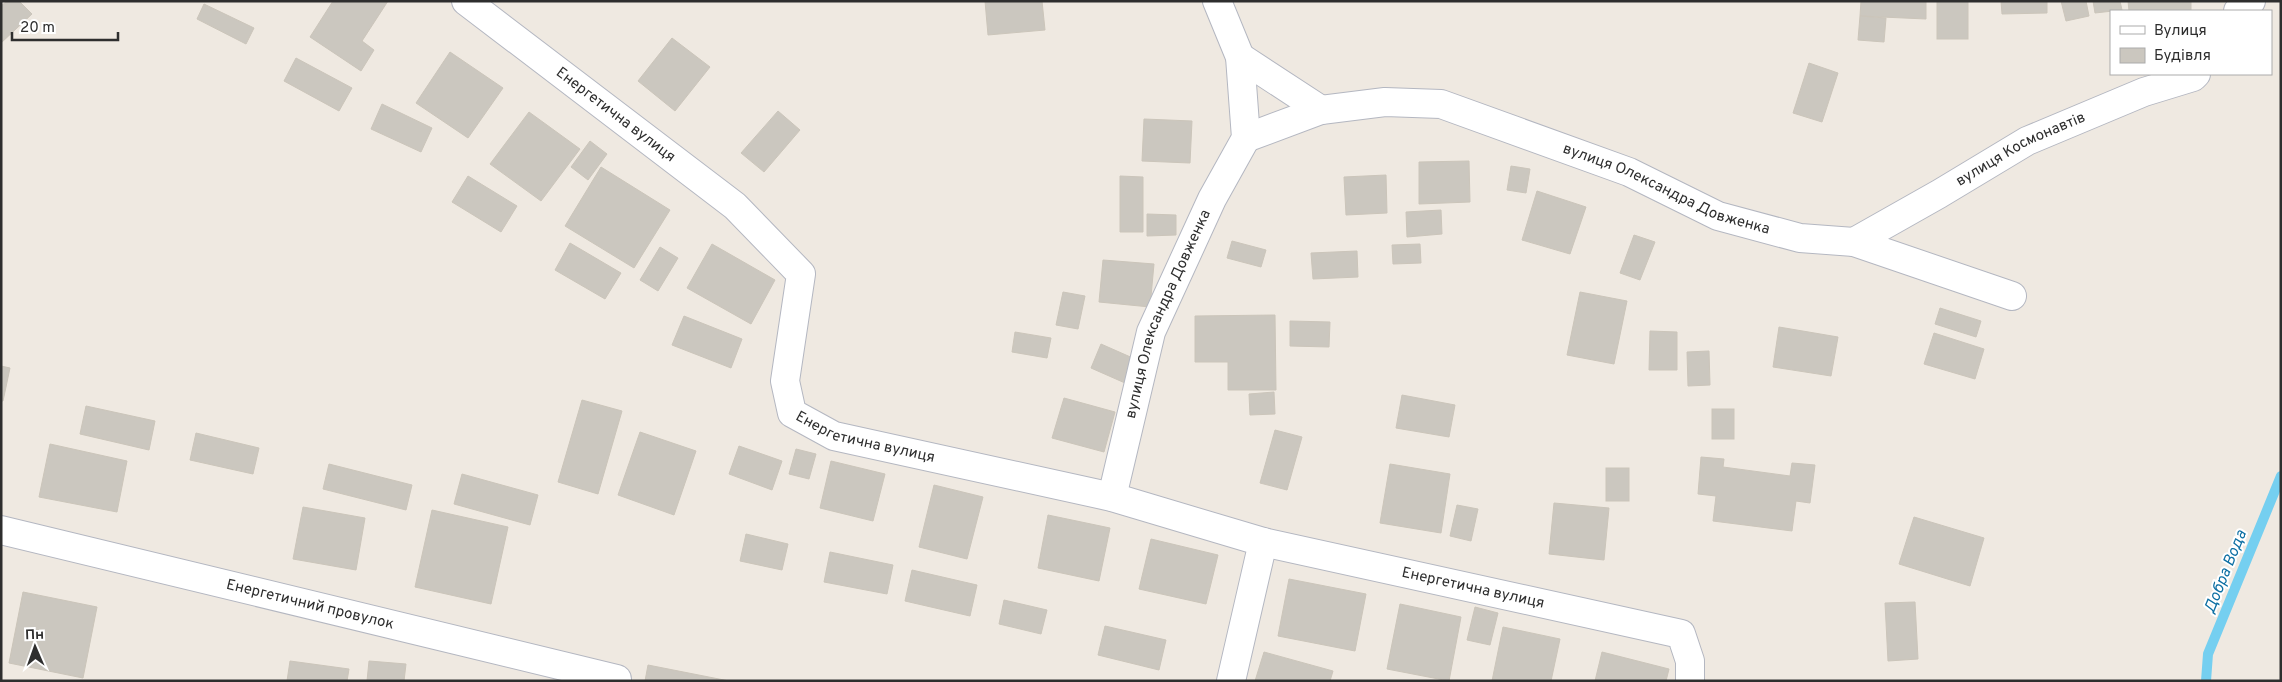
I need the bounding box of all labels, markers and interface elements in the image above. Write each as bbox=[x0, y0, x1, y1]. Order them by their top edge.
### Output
scale bar bbox=[12, 10, 119, 42]
legend bbox=[2110, 10, 2272, 75]
text: 20 m bbox=[20, 19, 55, 38]
text: Вулиця bbox=[2154, 22, 2207, 41]
text: Будівля bbox=[2154, 47, 2211, 66]
street label: Енергетична вулиця bbox=[552, 63, 679, 167]
street label: вулиця Космонавтів bbox=[1952, 108, 2088, 191]
street label: вулиця Олександра Довженка bbox=[1560, 139, 1772, 239]
street label: вулиця Олександра Довженка bbox=[1121, 207, 1215, 421]
street label: Енергетична вулиця bbox=[792, 407, 937, 467]
water label: Добра Вода bbox=[2200, 527, 2252, 617]
street label: Енергетична вулиця bbox=[1400, 563, 1546, 613]
street label: Енергетичний провулок bbox=[224, 575, 396, 634]
north arrow bbox=[10, 622, 60, 672]
text: Пн bbox=[25, 627, 44, 644]

